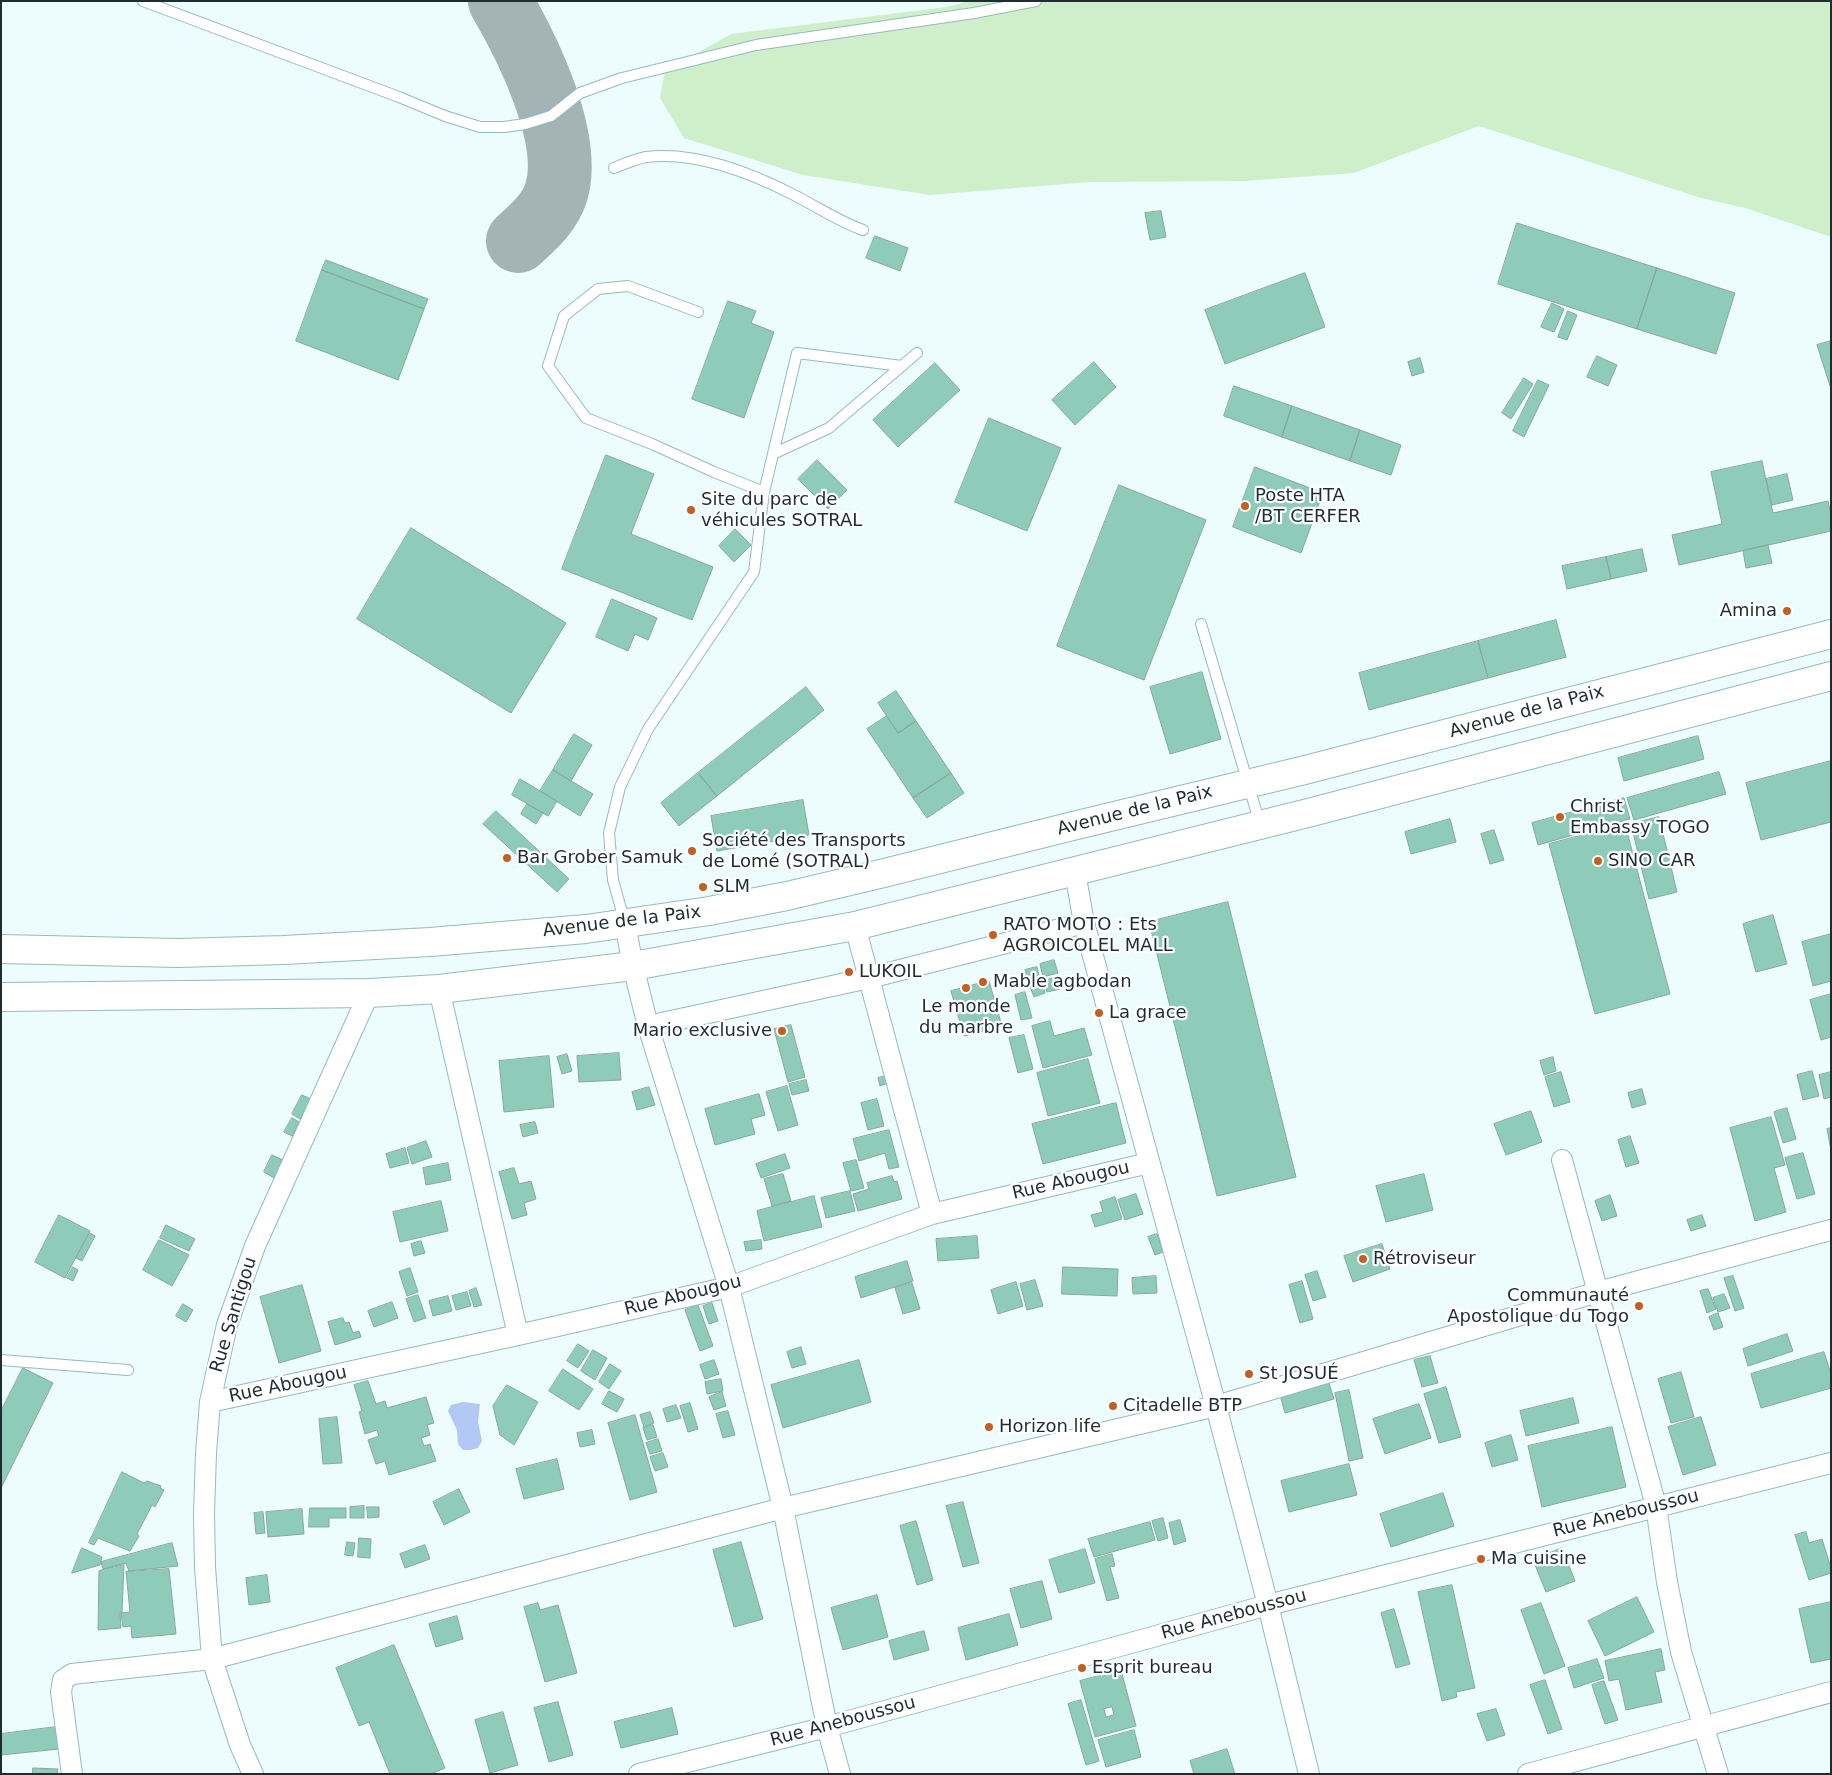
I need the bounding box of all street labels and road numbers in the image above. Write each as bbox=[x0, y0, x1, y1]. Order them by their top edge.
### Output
street label: Avenue de la Paix bbox=[1447, 681, 1607, 743]
street label: Avenue de la Paix bbox=[1055, 781, 1215, 841]
street label: Avenue de la Paix bbox=[542, 902, 702, 942]
street label: Rue Abougou bbox=[1010, 1157, 1132, 1205]
street label: Rue Santigou bbox=[206, 1255, 262, 1375]
street label: Rue Abougou bbox=[622, 1271, 744, 1321]
street label: Rue Abougou bbox=[227, 1362, 349, 1408]
street label: Rue Aneboussou bbox=[1551, 1485, 1701, 1543]
street label: Rue Aneboussou bbox=[1159, 1585, 1309, 1645]
street label: Rue Aneboussou bbox=[768, 1692, 918, 1752]

